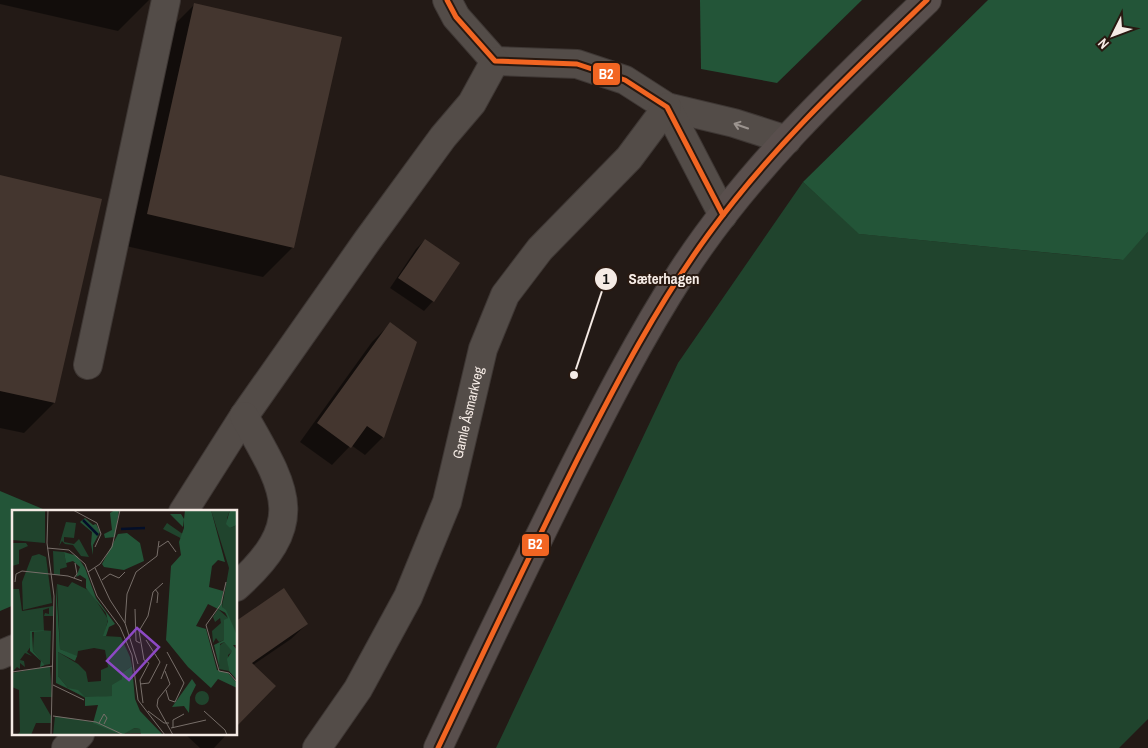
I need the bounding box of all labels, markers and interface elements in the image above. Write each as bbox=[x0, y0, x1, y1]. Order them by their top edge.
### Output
north arrow bbox=[1088, 10, 1138, 60]
text: N bbox=[1094, 35, 1113, 53]
line badge: B2 bbox=[592, 62, 621, 86]
text: B2 bbox=[599, 65, 613, 83]
one-way arrow bbox=[733, 120, 749, 130]
callout: Sæterhagen bbox=[593, 264, 709, 294]
text: 1 bbox=[603, 268, 610, 289]
text: Sæterhagen bbox=[628, 268, 700, 289]
street label: Gamle Åsmarkveg bbox=[449, 364, 488, 460]
inset map bbox=[12, 510, 238, 736]
line badge: B2 bbox=[521, 533, 550, 557]
text: B2 bbox=[528, 535, 542, 553]

